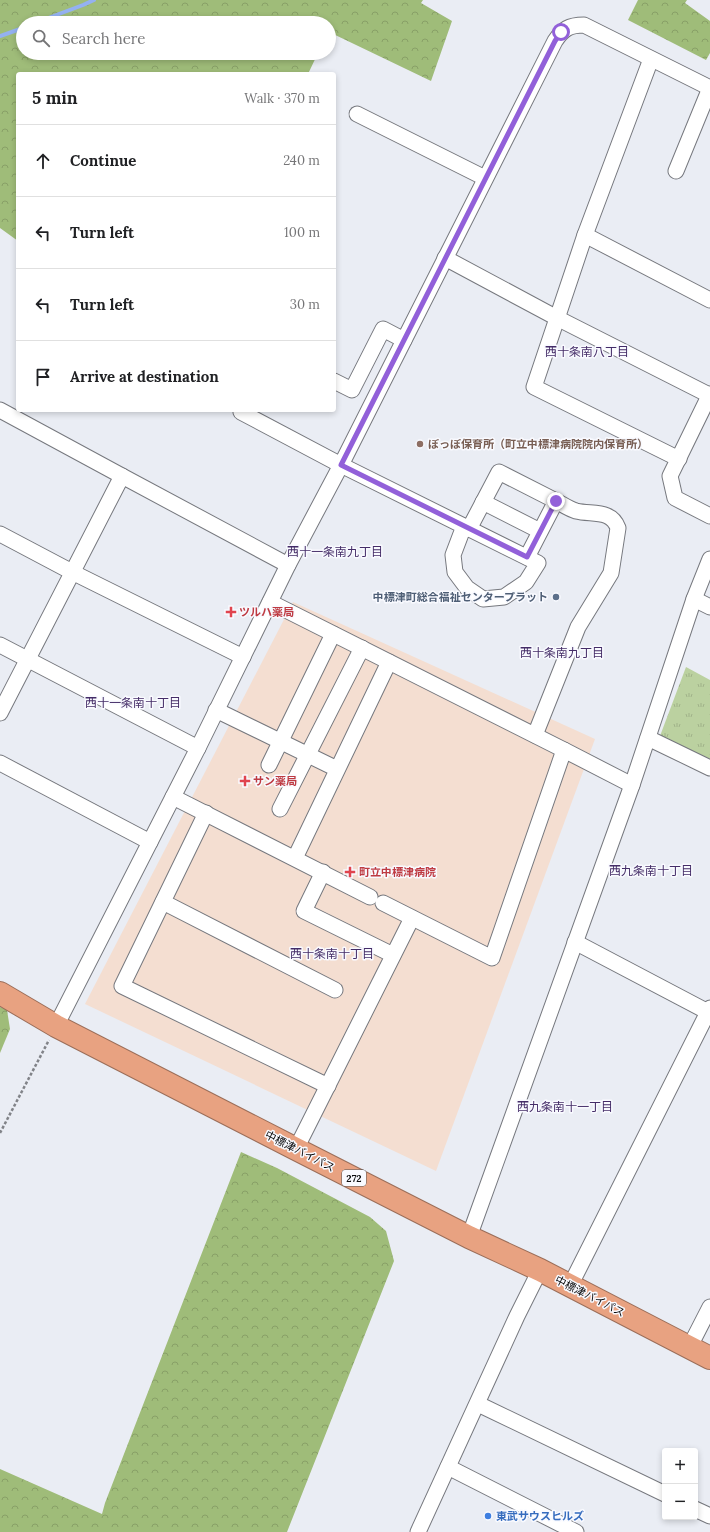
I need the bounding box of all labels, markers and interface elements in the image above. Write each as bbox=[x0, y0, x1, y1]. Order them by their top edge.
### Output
search box bbox=[16, 16, 336, 60]
route start bbox=[552, 23, 570, 41]
icon: search bbox=[30, 27, 52, 49]
text: Search here bbox=[62, 29, 145, 48]
text: 5 min bbox=[32, 87, 78, 109]
text: Walk · 370 m bbox=[244, 90, 320, 107]
icon: ahead bbox=[32, 150, 54, 172]
text: Continue bbox=[70, 151, 136, 170]
text: 240 m bbox=[283, 152, 320, 169]
icon: left bbox=[32, 222, 54, 244]
text: Turn left bbox=[70, 223, 134, 242]
text: 100 m bbox=[284, 224, 320, 241]
icon: left bbox=[32, 294, 54, 316]
text: Turn left bbox=[70, 295, 134, 314]
text: 30 m bbox=[290, 296, 320, 313]
district label: 西十条南八丁目 bbox=[545, 344, 629, 359]
icon: arrive bbox=[32, 366, 54, 388]
text: Arrive at destination bbox=[70, 367, 219, 386]
place label: ぽっぽ保育所（町立中標津病院院内保育所） bbox=[428, 437, 648, 451]
marker: ぽっぽ保育所（町立中標津病院院内保育所） bbox=[415, 439, 425, 449]
route end bbox=[547, 492, 565, 510]
district label: 西十一条南九丁目 bbox=[287, 544, 383, 559]
place label: 中標津町総合福祉センタープラット bbox=[373, 590, 548, 604]
marker: 中標津町総合福祉センタープラット bbox=[551, 592, 561, 602]
place label: ツルハ薬局 bbox=[239, 605, 294, 619]
marker: ツルハ薬局 bbox=[226, 607, 236, 617]
district label: 西十条南九丁目 bbox=[520, 645, 604, 660]
district label: 西十一条南十丁目 bbox=[85, 695, 181, 710]
place label: サン薬局 bbox=[253, 774, 297, 788]
marker: サン薬局 bbox=[240, 776, 250, 786]
district label: 西九条南十丁目 bbox=[609, 863, 693, 878]
place label: 町立中標津病院 bbox=[359, 865, 436, 879]
marker: 町立中標津病院 bbox=[344, 866, 356, 878]
district label: 西十条南十丁目 bbox=[290, 946, 374, 961]
district label: 西九条南十一丁目 bbox=[517, 1099, 613, 1114]
street label: 中標津バイパス bbox=[263, 1127, 337, 1175]
road number: 272 bbox=[342, 1170, 366, 1186]
street label: 中標津バイパス bbox=[553, 1272, 627, 1320]
map controls bbox=[662, 1448, 698, 1520]
button: + bbox=[662, 1448, 698, 1484]
button: − bbox=[662, 1484, 698, 1520]
place label: 東武サウスヒルズ bbox=[496, 1509, 584, 1523]
marker: 東武サウスヒルズ bbox=[483, 1511, 493, 1521]

